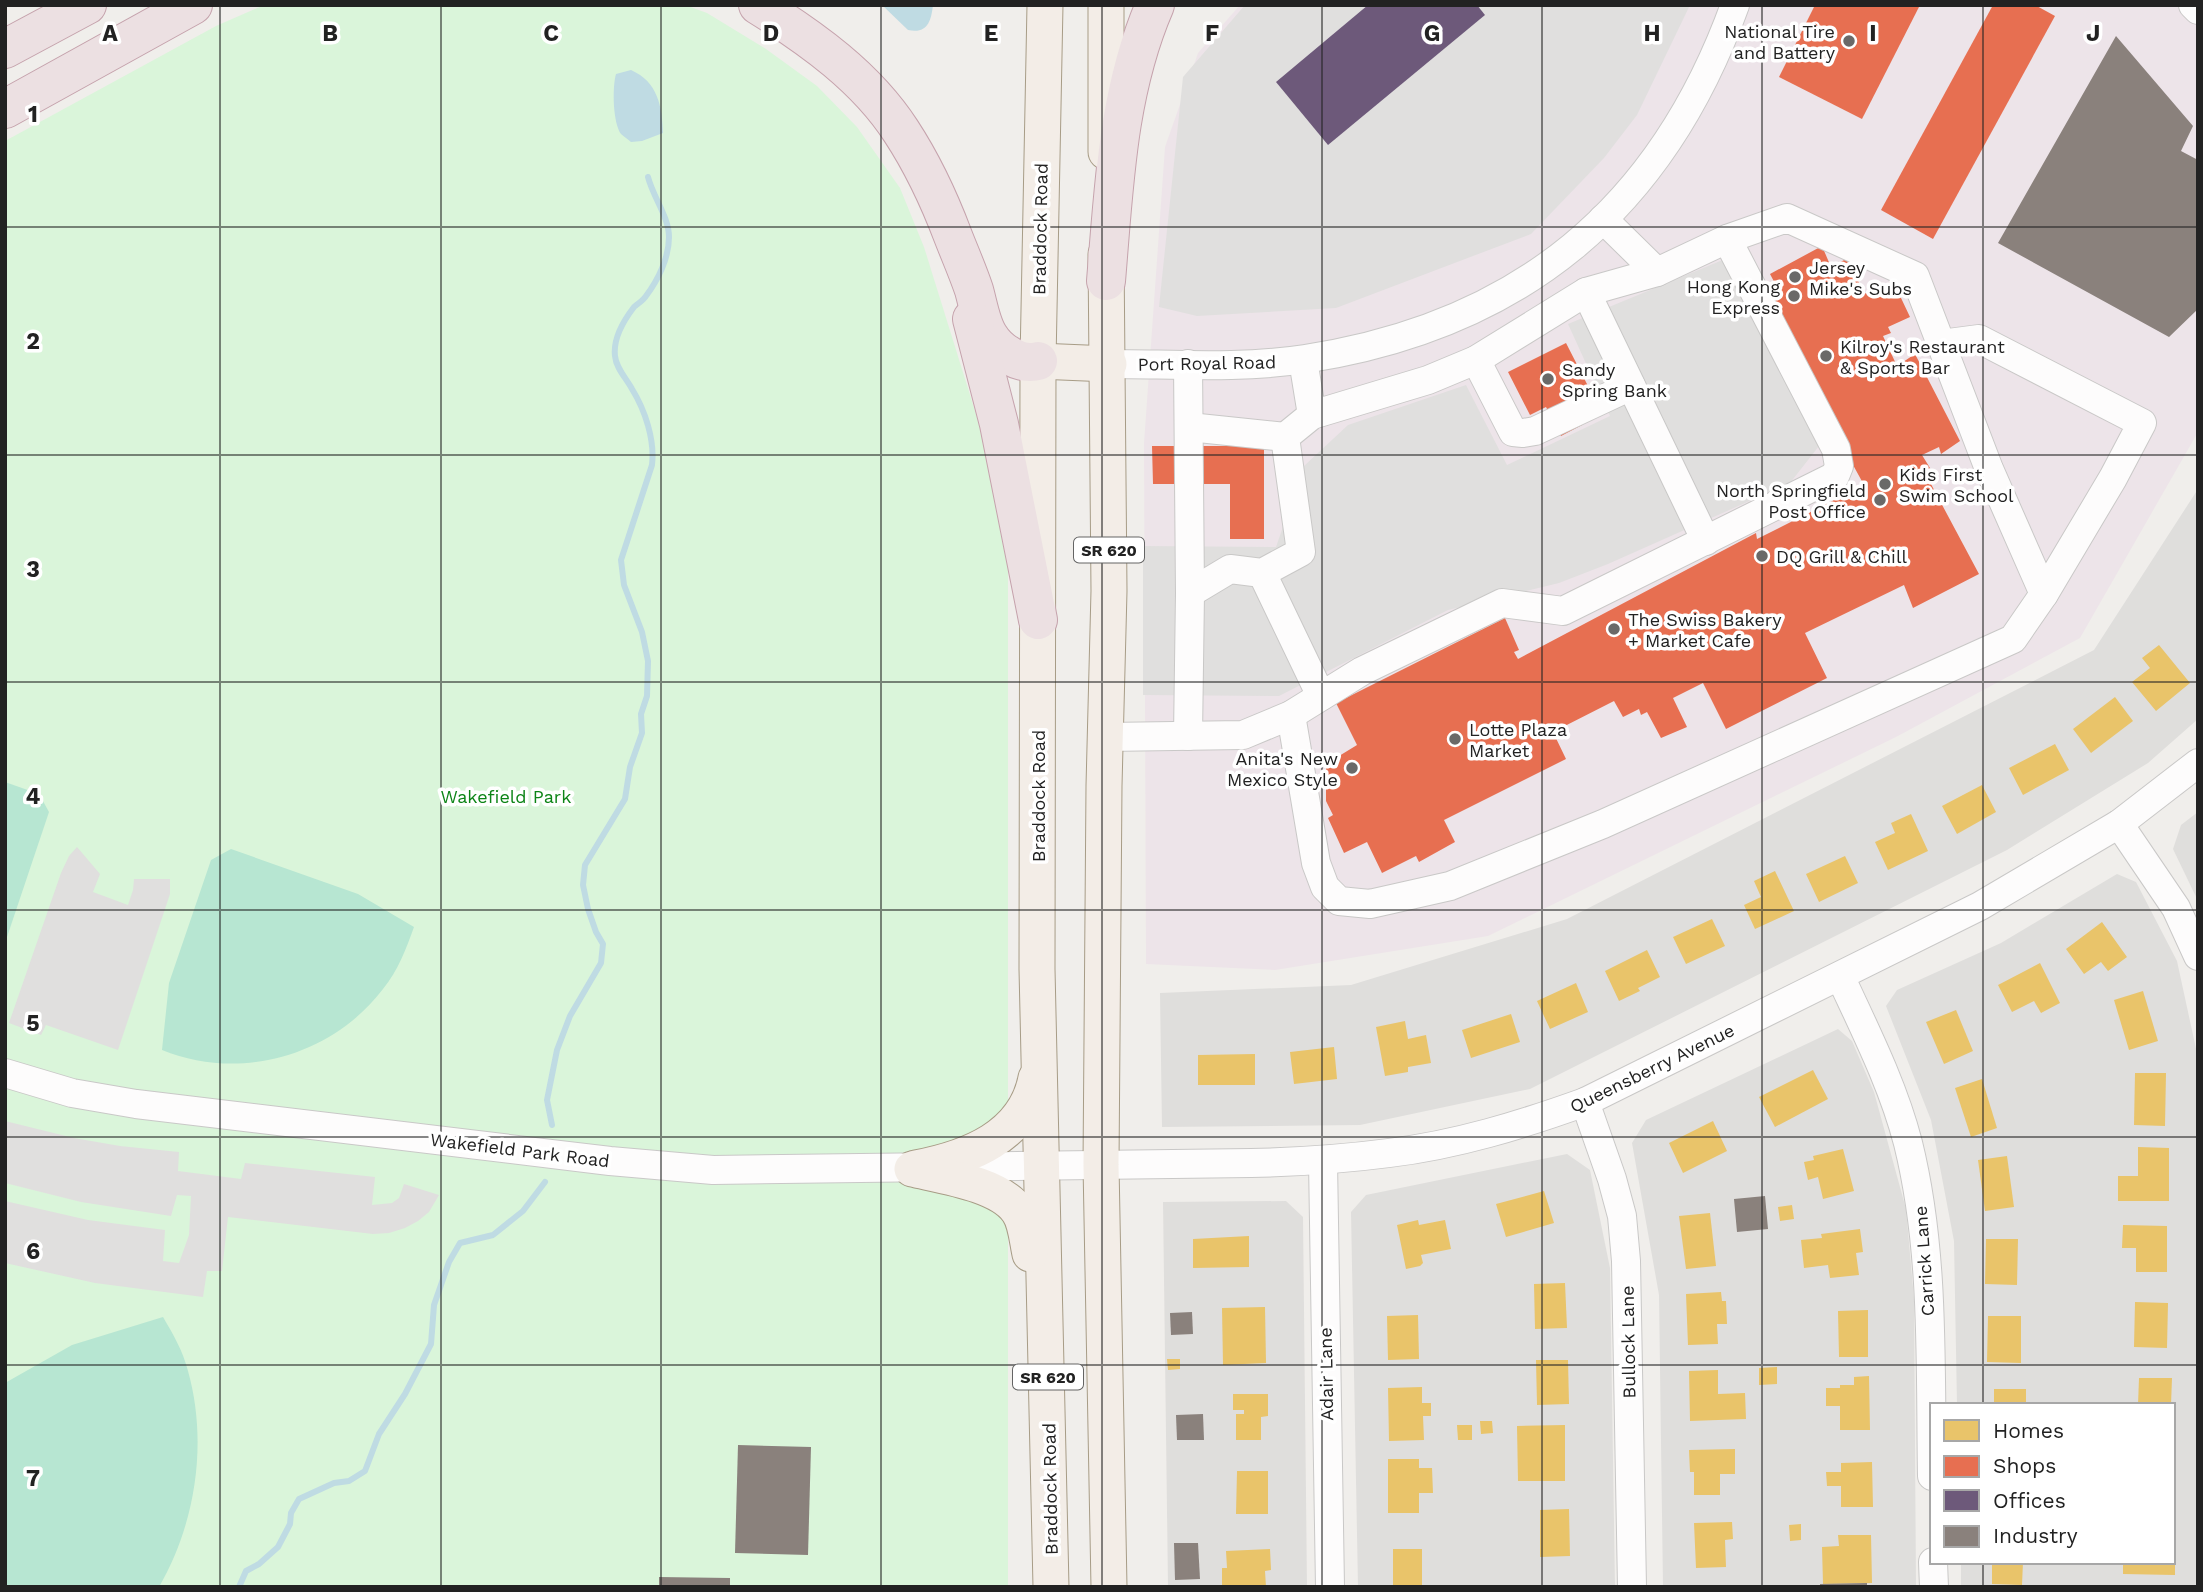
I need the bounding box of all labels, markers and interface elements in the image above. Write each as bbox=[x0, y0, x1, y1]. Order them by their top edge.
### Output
text: A bbox=[102, 20, 118, 47]
text: B bbox=[322, 20, 338, 47]
text: C bbox=[543, 20, 559, 47]
text: D bbox=[763, 20, 779, 47]
text: E bbox=[984, 20, 998, 47]
text: F bbox=[1205, 20, 1219, 47]
text: G bbox=[1424, 20, 1440, 47]
text: H bbox=[1643, 20, 1661, 47]
text: I bbox=[1869, 20, 1877, 47]
text: J bbox=[2086, 20, 2100, 47]
place label: National Tire and Battery bbox=[1724, 21, 1836, 63]
marker: National Tire and Battery bbox=[1841, 33, 1857, 49]
text: 1 bbox=[28, 101, 38, 128]
street label: Braddock Road bbox=[1028, 163, 1052, 295]
place label: Jersey Mike's Subs bbox=[1809, 257, 1912, 299]
marker: Jersey Mike's Subs bbox=[1787, 269, 1803, 285]
place label: Hong Kong Express bbox=[1687, 276, 1780, 318]
marker: Hong Kong Express bbox=[1786, 288, 1802, 304]
text: 2 bbox=[26, 328, 40, 355]
place label: Kilroy's Restaurant & Sports Bar bbox=[1840, 336, 2005, 378]
marker: Kilroy's Restaurant & Sports Bar bbox=[1818, 348, 1834, 364]
street label: Port Royal Road bbox=[1138, 351, 1276, 375]
place label: Sandy Spring Bank bbox=[1562, 359, 1667, 401]
marker: Sandy Spring Bank bbox=[1540, 371, 1556, 387]
place label: Kids First Swim School bbox=[1899, 464, 2014, 506]
marker: Kids First Swim School bbox=[1877, 476, 1893, 492]
place label: North Springfield Post Office bbox=[1716, 480, 1866, 522]
marker: North Springfield Post Office bbox=[1872, 492, 1888, 508]
road number: SR 620 bbox=[1074, 538, 1144, 562]
place label: DQ Grill & Chill bbox=[1776, 546, 1907, 567]
marker: DQ Grill & Chill bbox=[1754, 548, 1770, 564]
text: 3 bbox=[26, 556, 40, 583]
place label: The Swiss Bakery + Market Cafe bbox=[1628, 609, 1782, 651]
marker: The Swiss Bakery + Market Cafe bbox=[1606, 621, 1622, 637]
place label: Lotte Plaza Market bbox=[1469, 719, 1567, 761]
street label: Braddock Road bbox=[1028, 730, 1049, 862]
marker: Lotte Plaza Market bbox=[1447, 731, 1463, 747]
place label: Anita's New Mexico Style bbox=[1227, 748, 1338, 790]
marker: Anita's New Mexico Style bbox=[1344, 760, 1360, 776]
text: 4 bbox=[26, 783, 41, 810]
park label: Wakefield Park bbox=[441, 786, 571, 807]
text: 5 bbox=[26, 1010, 40, 1037]
street label: Queensberry Avenue bbox=[1566, 1019, 1738, 1117]
street label: Wakefield Park Road bbox=[429, 1129, 611, 1171]
street label: Carrick Lane bbox=[1910, 1205, 1938, 1317]
text: 6 bbox=[26, 1238, 40, 1265]
street label: Bullock Lane bbox=[1617, 1285, 1639, 1399]
street label: Adair Lane bbox=[1315, 1327, 1337, 1421]
road number: SR 620 bbox=[1013, 1364, 1083, 1390]
legend bbox=[1930, 1403, 2175, 1564]
text: Homes bbox=[1993, 1418, 2064, 1443]
street label: Braddock Road bbox=[1038, 1423, 1062, 1555]
text: Shops bbox=[1993, 1453, 2056, 1478]
text: 7 bbox=[26, 1465, 40, 1492]
text: Offices bbox=[1993, 1488, 2066, 1513]
text: Industry bbox=[1993, 1523, 2078, 1548]

